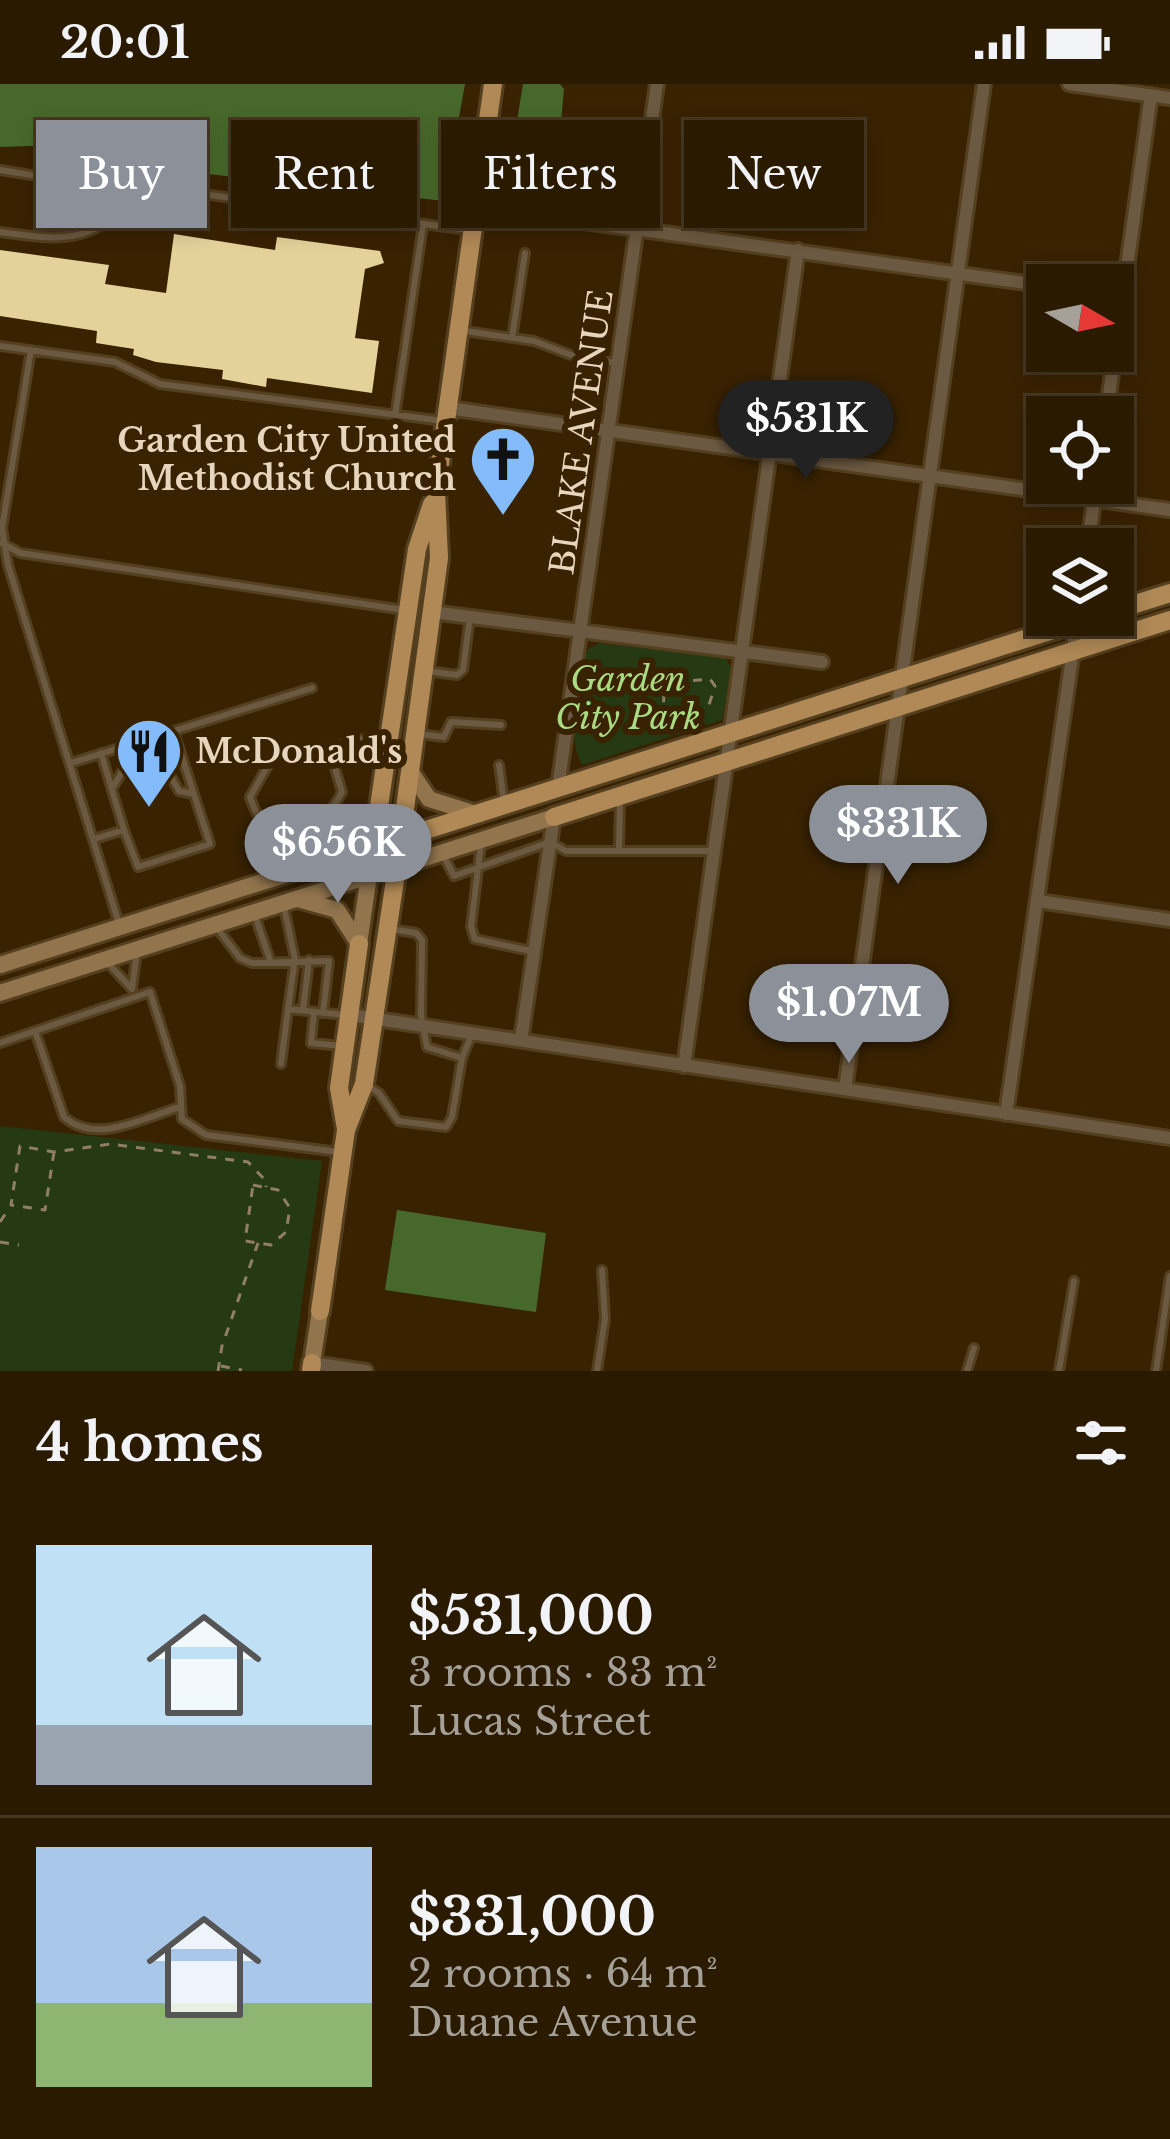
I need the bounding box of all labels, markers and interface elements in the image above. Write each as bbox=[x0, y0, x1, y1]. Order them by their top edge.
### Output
text: 20:01 bbox=[60, 14, 190, 70]
chip: Buy bbox=[36, 120, 207, 228]
chip: Rent bbox=[231, 120, 417, 228]
chip: Filters bbox=[441, 120, 660, 228]
chip: New bbox=[684, 120, 864, 228]
north arrow bbox=[1026, 264, 1134, 372]
map controls bbox=[1026, 264, 1134, 636]
street label: BLAKE AVENUE bbox=[541, 287, 622, 577]
pin: $531K bbox=[722, 380, 890, 482]
text: $531K bbox=[745, 394, 867, 443]
button: locate bbox=[1026, 396, 1134, 504]
place label: Garden City United Methodist Church bbox=[117, 420, 456, 499]
church icon: Garden City United Methodist Church bbox=[468, 424, 538, 518]
button: layers bbox=[1026, 528, 1134, 636]
park label: Garden City Park bbox=[555, 659, 701, 738]
restaurant icon: McDonald's bbox=[114, 716, 184, 810]
place label: McDonald's bbox=[195, 731, 402, 772]
pin: $331K bbox=[814, 785, 982, 887]
text: $331K bbox=[836, 799, 960, 848]
pin: $656K bbox=[254, 804, 422, 906]
text: $656K bbox=[272, 818, 404, 867]
pin: $1.07M bbox=[751, 964, 947, 1066]
text: $1.07M bbox=[776, 978, 922, 1027]
icon: filters bbox=[1068, 1410, 1134, 1476]
text: 4 homes bbox=[36, 1412, 264, 1475]
text: $531,000 bbox=[408, 1585, 654, 1648]
icon: home bbox=[132, 1593, 276, 1737]
text: 3 rooms · 83 m² bbox=[408, 1648, 717, 1697]
text: Lucas Street bbox=[408, 1697, 651, 1746]
text: $331,000 bbox=[408, 1886, 656, 1949]
icon: home bbox=[132, 1895, 276, 2039]
text: 2 rooms · 64 m² bbox=[408, 1949, 718, 1998]
text: Duane Avenue bbox=[408, 1998, 698, 2047]

